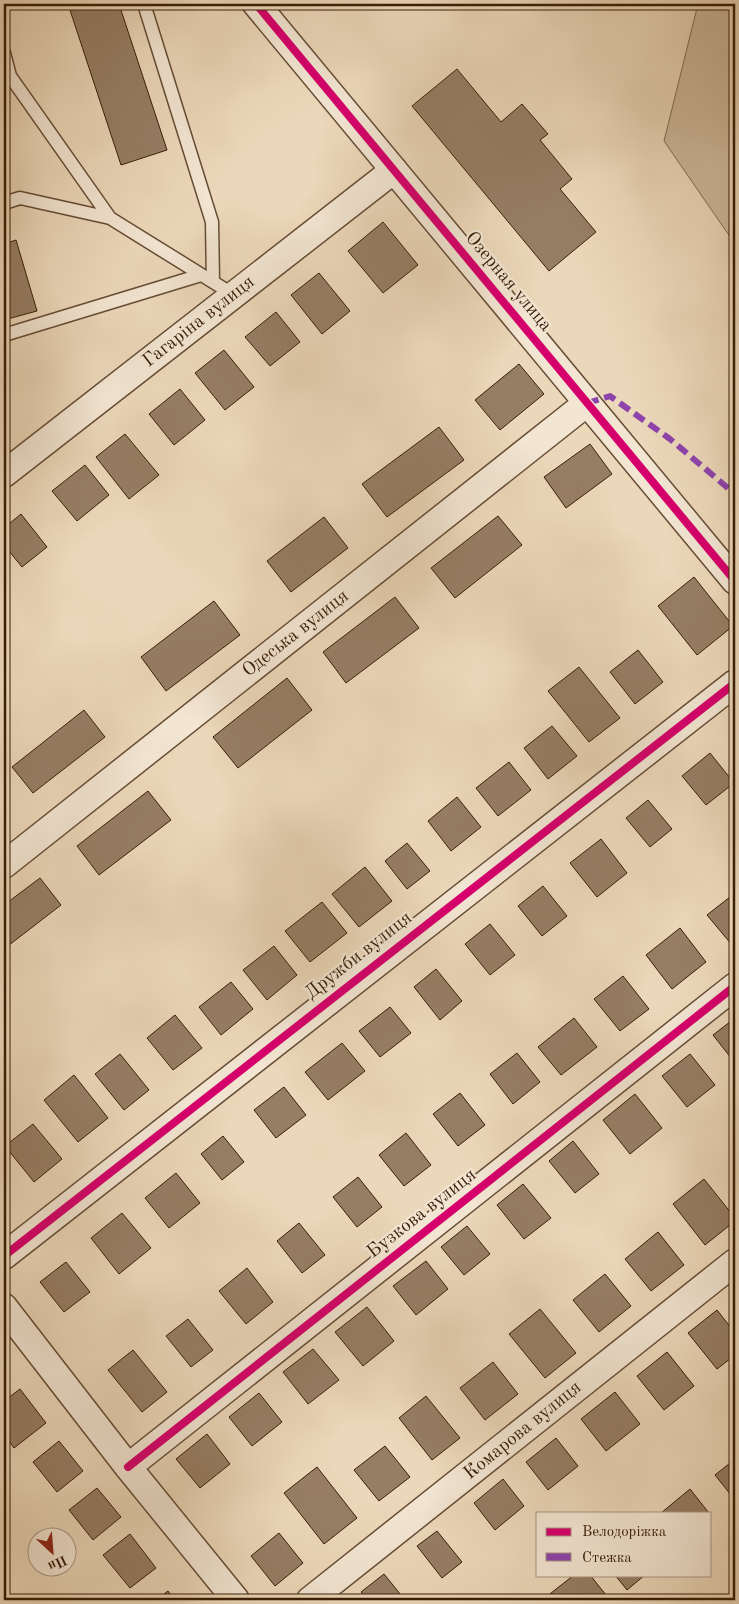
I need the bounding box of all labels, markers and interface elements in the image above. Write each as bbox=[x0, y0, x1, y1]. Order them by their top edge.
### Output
street label: Озерная улица bbox=[461, 229, 555, 336]
street label: Гагаріна вулиця bbox=[140, 273, 259, 371]
street label: Одеська вулиця bbox=[239, 587, 353, 681]
street label: Дружби вулиця bbox=[302, 909, 416, 1003]
street label: Бузкова вулиця bbox=[364, 1166, 480, 1262]
street label: Комарова вулиця bbox=[461, 1378, 585, 1484]
legend bbox=[536, 1512, 712, 1576]
text: Велодоріжка bbox=[582, 1525, 667, 1540]
north arrow bbox=[28, 1526, 78, 1576]
text: Стежка bbox=[582, 1551, 632, 1566]
text: Пн bbox=[45, 1552, 69, 1573]

